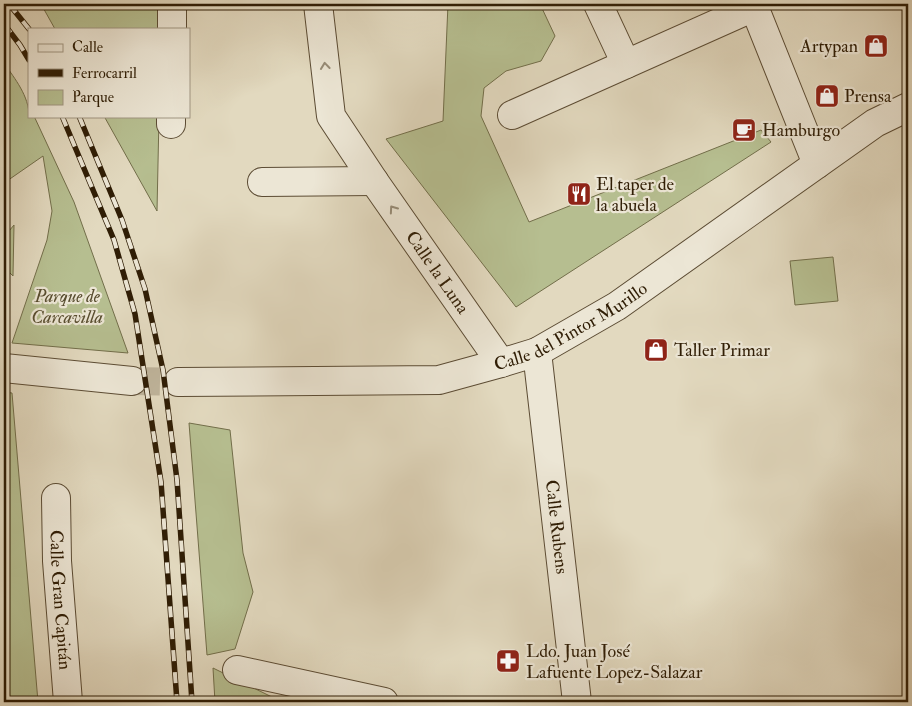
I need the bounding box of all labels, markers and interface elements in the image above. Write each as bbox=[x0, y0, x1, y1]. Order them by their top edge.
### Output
legend bbox=[28, 28, 190, 118]
shop icon: Artypan bbox=[863, 33, 889, 59]
place label: Artypan bbox=[799, 35, 858, 58]
text: Calle bbox=[72, 38, 103, 57]
one-way arrow bbox=[320, 61, 331, 69]
text: Ferrocarril bbox=[72, 64, 137, 83]
shop icon: Prensa bbox=[814, 83, 840, 109]
place label: Prensa bbox=[844, 85, 892, 108]
text: Parque bbox=[72, 88, 114, 107]
cafe icon: Hamburgo bbox=[731, 117, 757, 143]
place label: Hamburgo bbox=[762, 119, 841, 142]
place label: El taper de la abuela bbox=[596, 173, 675, 217]
restaurant icon: El taper de la abuela bbox=[566, 181, 592, 207]
one-way arrow bbox=[390, 205, 399, 215]
street label: Calle la Luna bbox=[401, 226, 475, 319]
street label: Calle del Pintor Murillo bbox=[491, 277, 652, 376]
park label: Parque de Carcavilla bbox=[31, 285, 103, 329]
shop icon: Taller Primar bbox=[643, 337, 669, 363]
place label: Taller Primar bbox=[674, 339, 770, 362]
street label: Calle Rubens bbox=[540, 478, 574, 575]
street label: Calle Gran Capitán bbox=[45, 530, 77, 671]
place label: Ldo. Juan José Lafuente Lopez-Salazar bbox=[526, 640, 703, 684]
pharmacy icon: Ldo. Juan José Lafuente Lopez-Salazar bbox=[495, 648, 521, 674]

